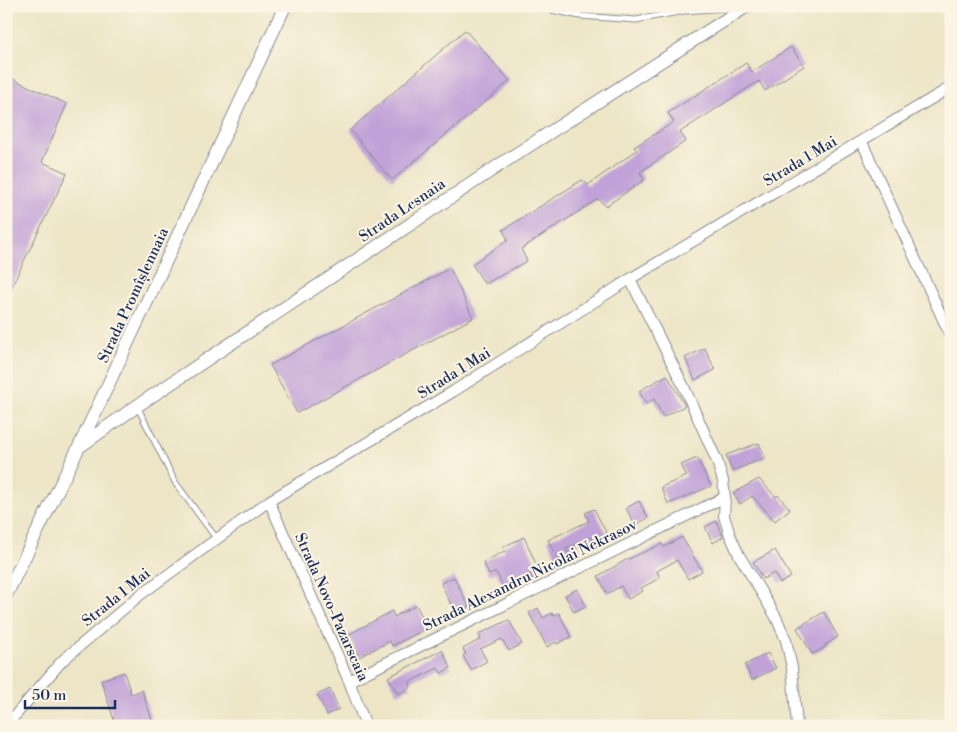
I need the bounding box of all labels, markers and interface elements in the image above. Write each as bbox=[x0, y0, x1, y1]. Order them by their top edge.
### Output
street label: Strada 1 Mai bbox=[760, 132, 841, 191]
street label: Strada Lesnaia bbox=[355, 174, 449, 246]
street label: Strada Promîșlennaia bbox=[94, 224, 173, 366]
street label: Strada 1 Mai bbox=[414, 343, 494, 403]
street label: Strada Alexandru Nicolai Nekrasov bbox=[420, 515, 641, 636]
street label: Strada Novo-Pazarscaia bbox=[290, 530, 373, 685]
street label: Strada 1 Mai bbox=[78, 564, 154, 631]
scale bar bbox=[25, 677, 115, 709]
text: 50 m bbox=[32, 686, 66, 705]

